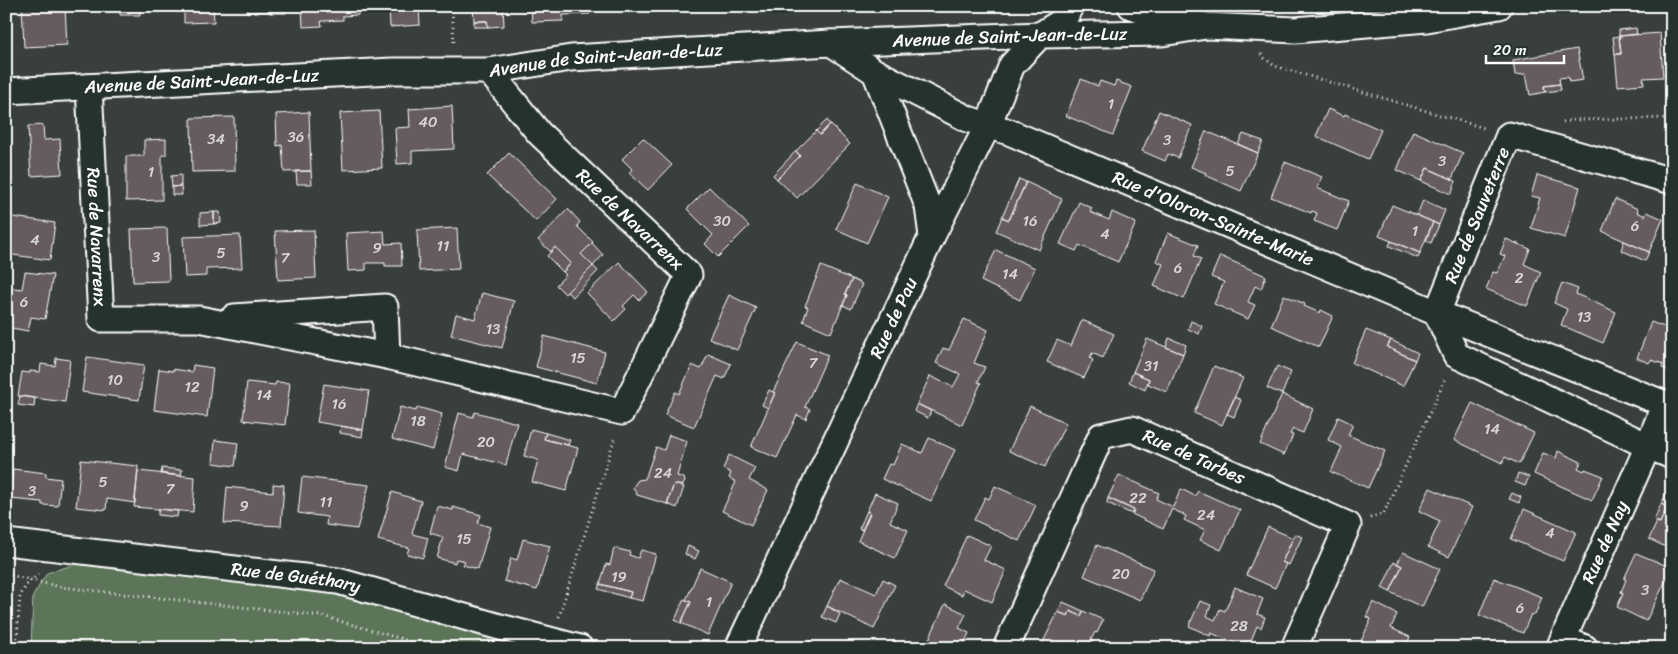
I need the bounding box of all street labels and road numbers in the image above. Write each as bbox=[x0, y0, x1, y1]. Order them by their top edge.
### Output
street label: Avenue de Saint-Jean-de-Luz bbox=[891, 18, 1128, 57]
street label: Avenue de Saint-Jean-de-Luz bbox=[486, 33, 724, 87]
street label: Avenue de Saint-Jean-de-Luz bbox=[83, 59, 320, 103]
street label: Rue de Sauveterre bbox=[1435, 142, 1519, 288]
street label: Rue de Navarrenx bbox=[568, 160, 692, 279]
street label: Rue d'Oloron-Sainte-Marie bbox=[1107, 161, 1319, 275]
street label: Rue de Navarrenx bbox=[77, 167, 116, 308]
street label: Rue de Pau bbox=[860, 271, 927, 364]
street label: Rue de Tarbes bbox=[1138, 420, 1251, 494]
street label: Rue de Nay bbox=[1572, 495, 1638, 589]
street label: Rue de Guéthary bbox=[229, 553, 365, 603]

